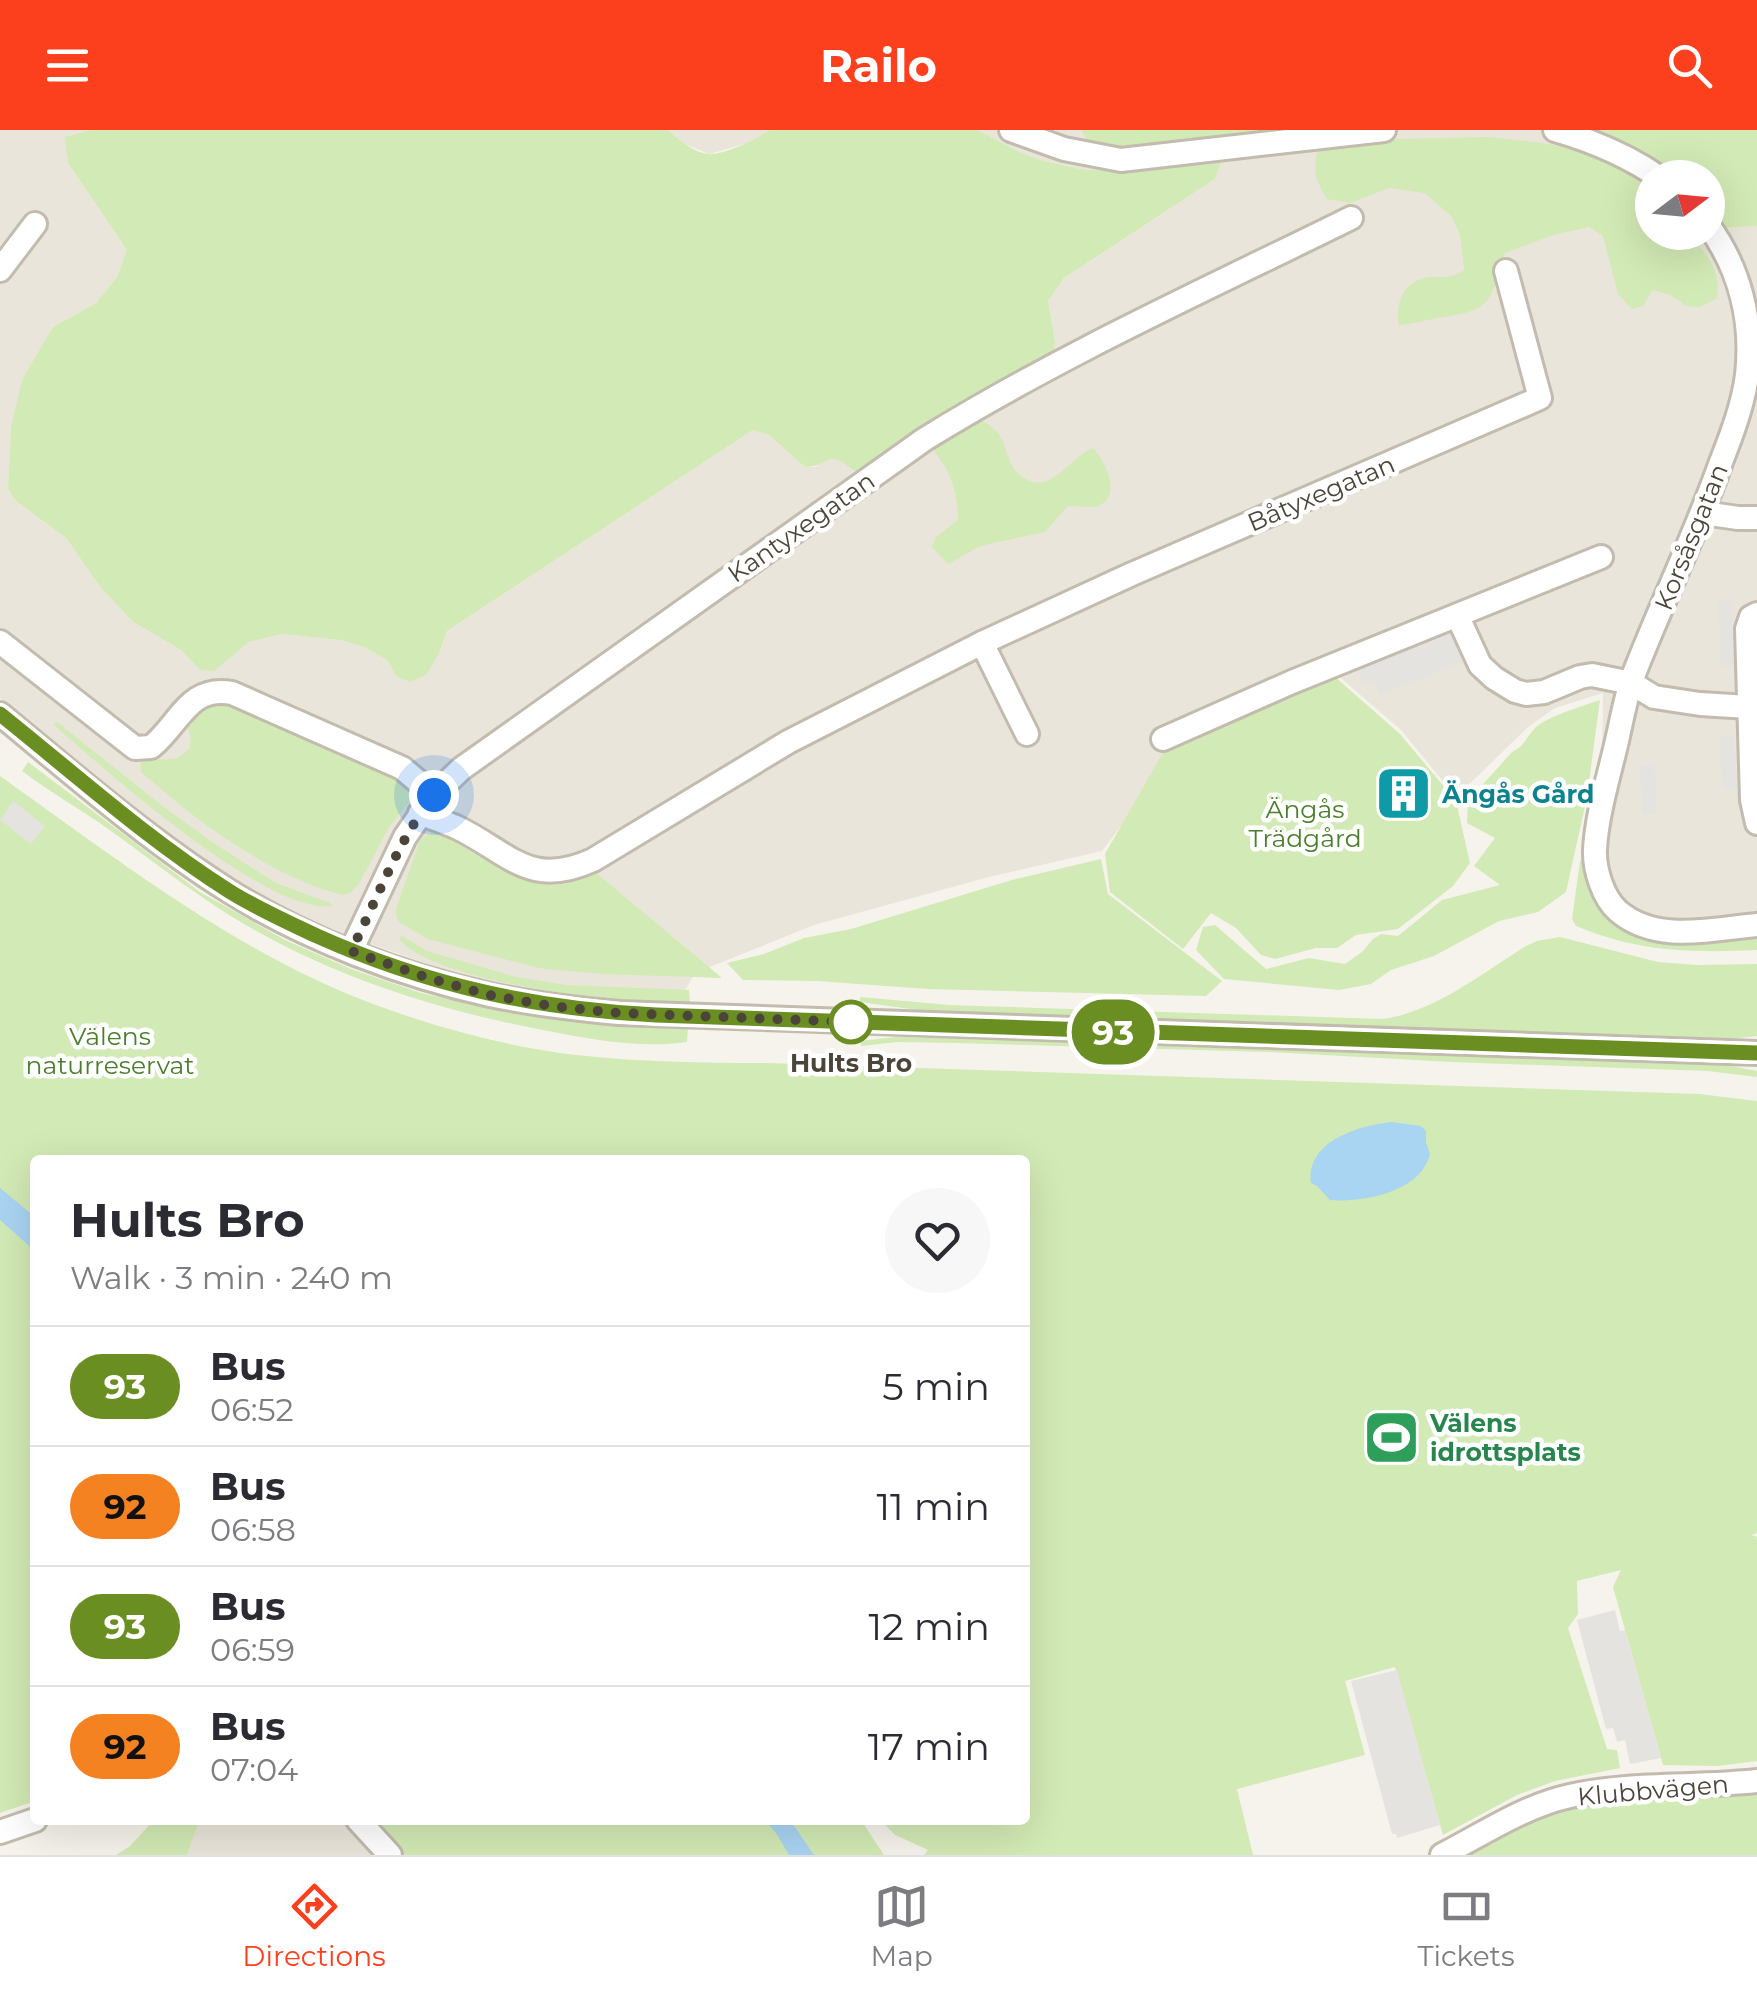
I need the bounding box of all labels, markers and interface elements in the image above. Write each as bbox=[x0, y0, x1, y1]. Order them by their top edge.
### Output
icon: menu bbox=[40, 38, 95, 93]
text: Railo bbox=[820, 38, 937, 93]
icon: search bbox=[1662, 38, 1717, 93]
north arrow bbox=[1635, 160, 1725, 250]
map controls bbox=[1635, 160, 1725, 250]
street label: Båtyxegatan bbox=[1243, 448, 1399, 538]
street label: Korsåsgatan bbox=[1648, 459, 1734, 615]
street label: Kantyxegatan bbox=[722, 465, 880, 589]
building icon: Ängås Gård bbox=[1373, 764, 1433, 824]
your location bbox=[409, 770, 459, 820]
place label: Ängås Gård bbox=[1441, 779, 1594, 809]
park label: Ängås Trädgård bbox=[1248, 794, 1362, 853]
line badge: 93 bbox=[1068, 1000, 1158, 1064]
marker: Hults Bro bbox=[830, 1001, 872, 1043]
text: 93 bbox=[1092, 1011, 1134, 1054]
park label: Välens naturreservat bbox=[26, 1021, 194, 1080]
place label: Hults Bro bbox=[790, 1048, 912, 1078]
button: heart bbox=[885, 1188, 990, 1293]
text: Hults Bro bbox=[70, 1191, 305, 1249]
text: Walk · 3 min · 240 m bbox=[70, 1258, 393, 1297]
text: Bus bbox=[210, 1343, 285, 1390]
text: 5 min bbox=[882, 1363, 990, 1410]
text: 93 bbox=[104, 1365, 146, 1408]
text: 06:52 bbox=[210, 1390, 294, 1429]
sports icon: Välens idrottsplats bbox=[1361, 1407, 1421, 1467]
place label: Välens idrottsplats bbox=[1429, 1408, 1581, 1467]
text: Bus bbox=[210, 1463, 285, 1510]
text: 11 min bbox=[876, 1483, 990, 1530]
text: 92 bbox=[104, 1485, 146, 1528]
text: 06:58 bbox=[210, 1510, 296, 1549]
text: Bus bbox=[210, 1583, 285, 1630]
text: 12 min bbox=[869, 1603, 990, 1650]
text: 93 bbox=[104, 1605, 146, 1648]
text: 06:59 bbox=[210, 1630, 295, 1669]
text: Bus bbox=[210, 1703, 285, 1750]
text: 17 min bbox=[868, 1723, 990, 1770]
text: 92 bbox=[104, 1725, 146, 1768]
text: 07:04 bbox=[210, 1750, 298, 1789]
street label: Klubbvägen bbox=[1576, 1768, 1730, 1812]
tab: Directions bbox=[242, 1879, 386, 1973]
tab: Map bbox=[870, 1879, 933, 1973]
tab: Tickets bbox=[1417, 1879, 1515, 1973]

